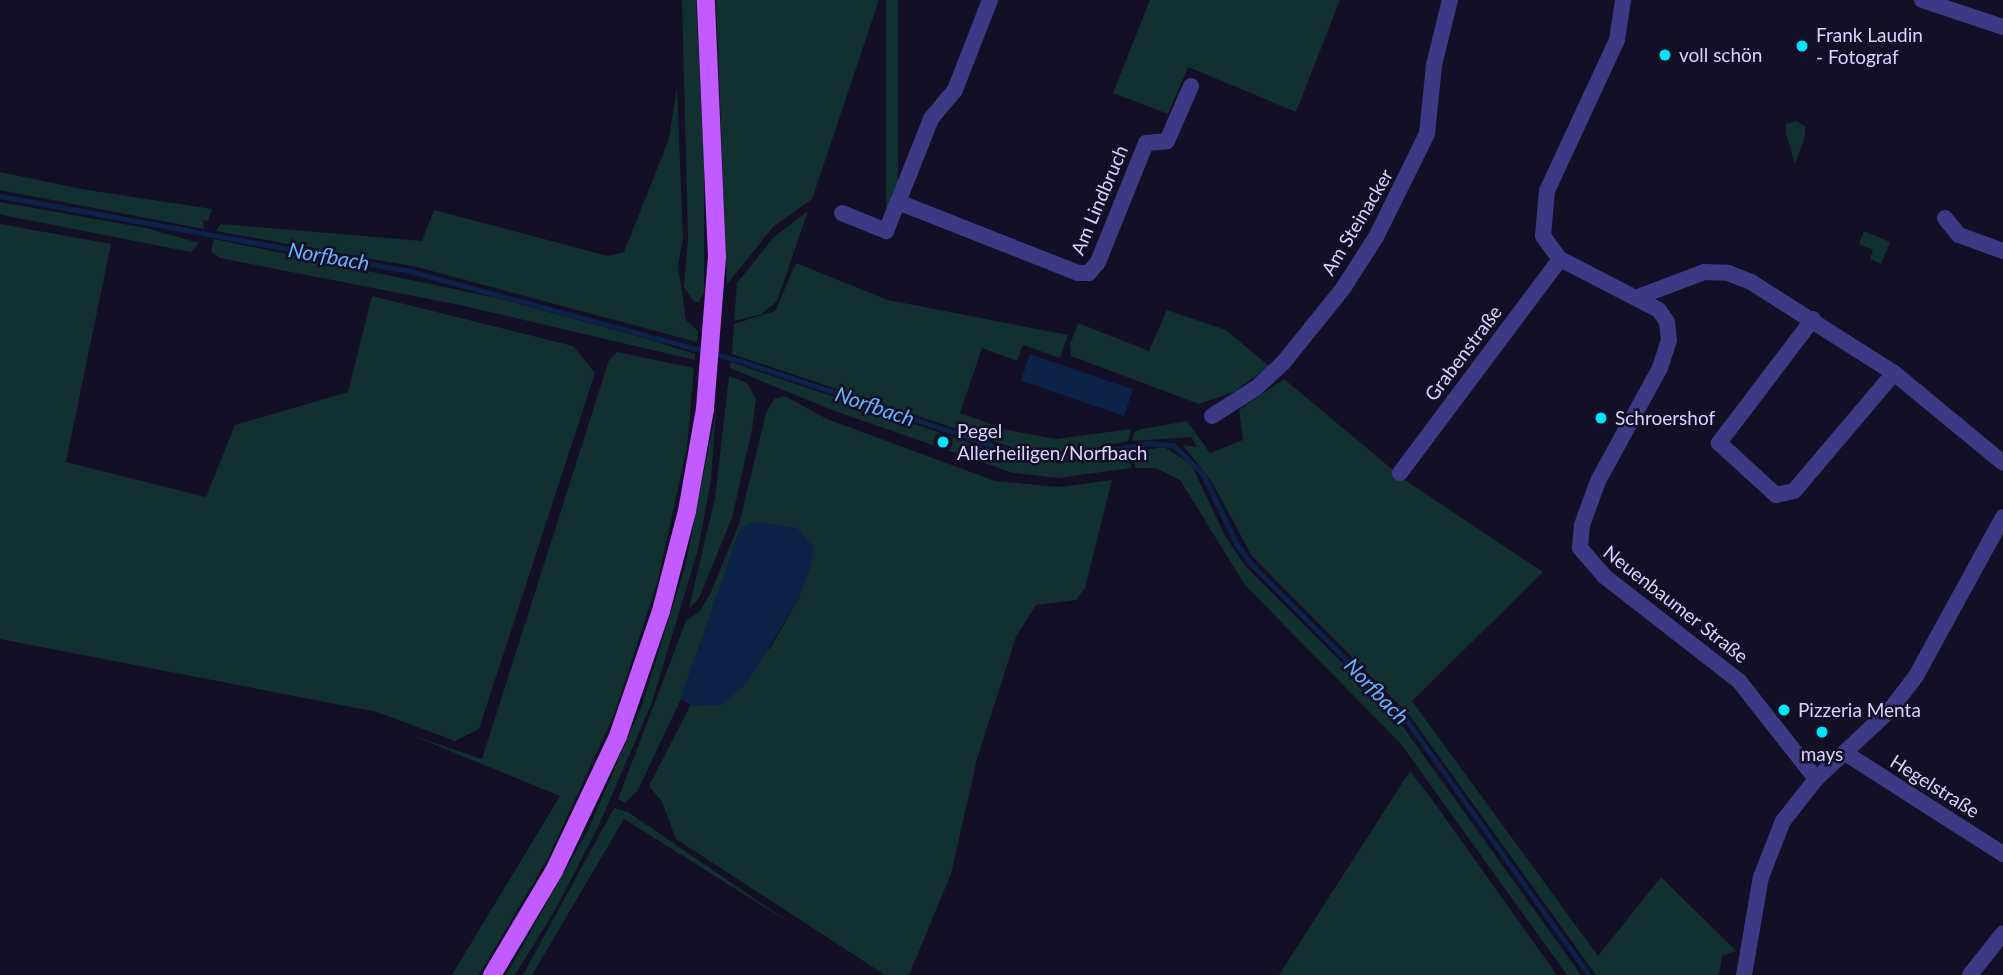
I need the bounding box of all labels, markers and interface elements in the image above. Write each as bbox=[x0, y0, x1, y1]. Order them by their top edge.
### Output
place label: Frank Laudin - Fotograf bbox=[1816, 24, 1923, 68]
marker: Frank Laudin - Fotograf bbox=[1794, 38, 1810, 54]
place label: voll schön bbox=[1679, 44, 1762, 66]
marker: voll schön bbox=[1657, 47, 1673, 63]
street label: Am Lindbruch bbox=[1066, 142, 1132, 258]
street label: Am Steinacker bbox=[1316, 165, 1398, 279]
water label: Norfbach bbox=[286, 236, 372, 276]
street label: Grabenstraße bbox=[1420, 301, 1506, 405]
water label: Norfbach bbox=[832, 381, 918, 431]
place label: Schroershof bbox=[1615, 407, 1715, 429]
marker: Schroershof bbox=[1593, 410, 1609, 426]
place label: Pegel Allerheiligen/Norfbach bbox=[957, 420, 1147, 464]
marker: Pegel Allerheiligen/Norfbach bbox=[935, 434, 951, 450]
street label: Neuenbaumer Straße bbox=[1599, 540, 1753, 668]
water label: Norfbach bbox=[1339, 653, 1415, 729]
place label: Pizzeria Menta bbox=[1798, 699, 1921, 721]
marker: Pizzeria Menta bbox=[1776, 702, 1792, 718]
marker: mays bbox=[1814, 724, 1830, 740]
place label: mays bbox=[1801, 743, 1843, 765]
street label: Hegelstraße bbox=[1886, 750, 1984, 822]

